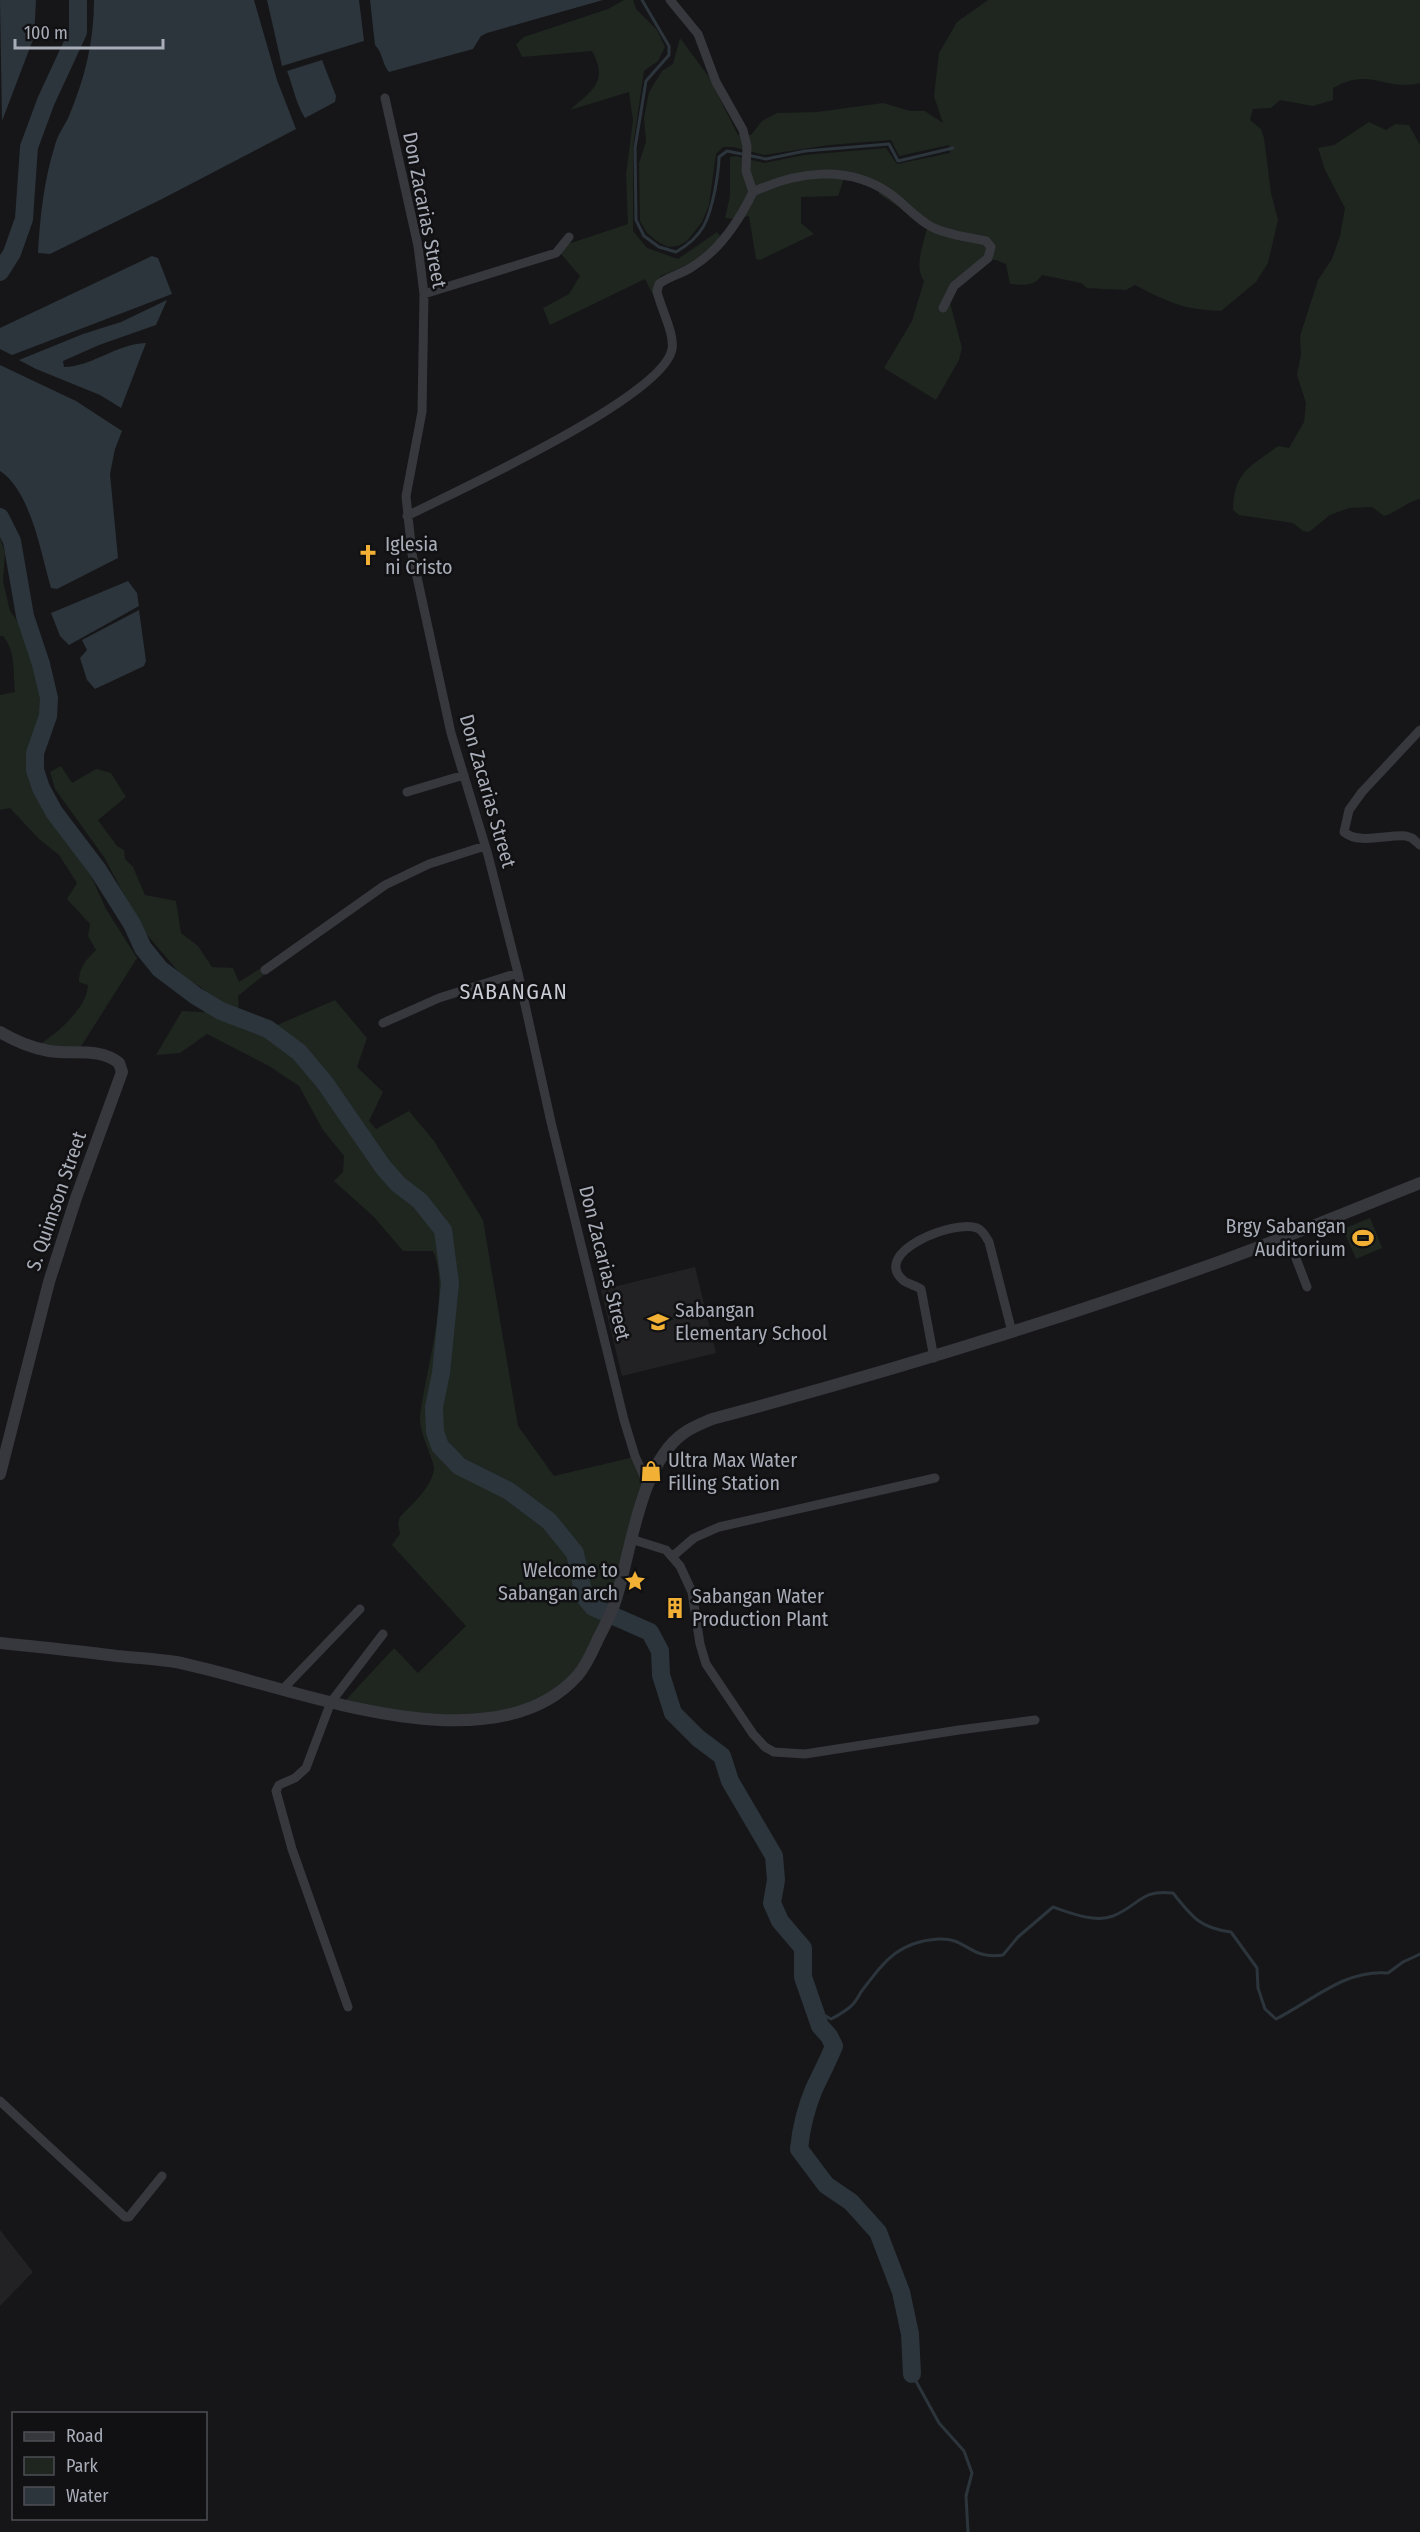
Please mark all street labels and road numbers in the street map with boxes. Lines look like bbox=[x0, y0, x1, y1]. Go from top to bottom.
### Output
street label: Don Zacarias Street bbox=[398, 130, 452, 291]
street label: Don Zacarias Street bbox=[455, 711, 522, 871]
street label: S. Quimson Street bbox=[21, 1128, 91, 1274]
street label: Don Zacarias Street bbox=[574, 1183, 636, 1343]

